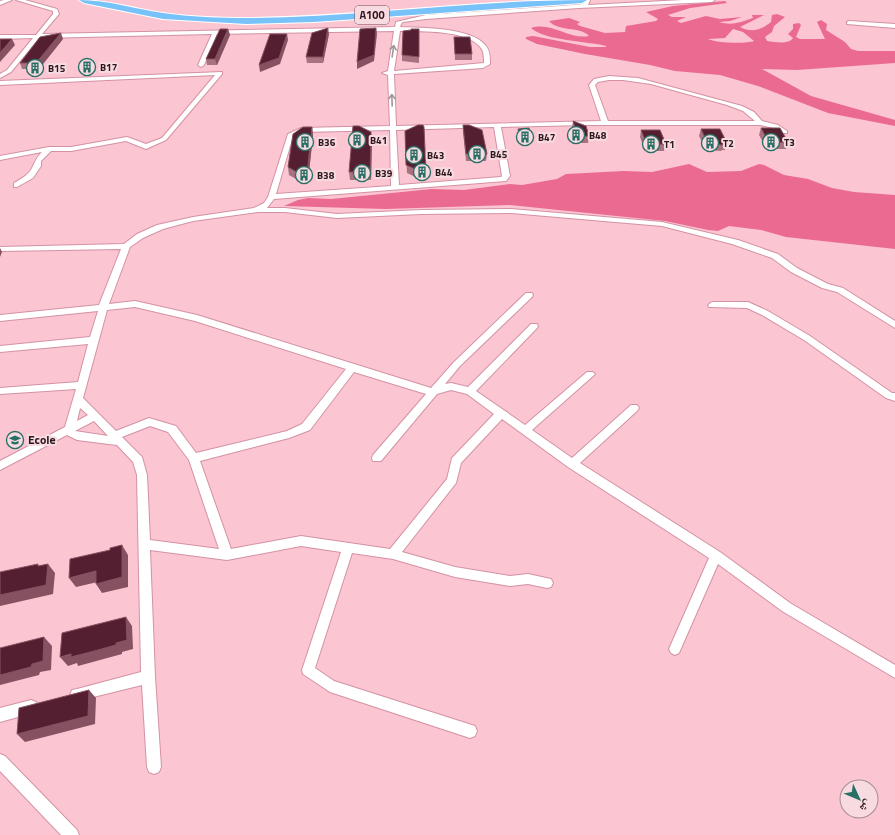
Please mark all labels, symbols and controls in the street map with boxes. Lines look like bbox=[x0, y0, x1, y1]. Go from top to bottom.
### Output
road number: A100 bbox=[355, 6, 389, 24]
one-way arrow bbox=[389, 44, 397, 57]
building icon: B17 bbox=[77, 57, 97, 77]
building icon: B15 bbox=[25, 58, 45, 78]
place label: B17 bbox=[100, 60, 117, 75]
place label: B15 bbox=[48, 61, 66, 76]
one-way arrow bbox=[388, 94, 395, 107]
building icon: B48 bbox=[566, 125, 586, 145]
building icon: B47 bbox=[515, 127, 535, 147]
place label: B48 bbox=[589, 128, 607, 143]
building icon: B41 bbox=[347, 130, 367, 150]
place label: B47 bbox=[538, 130, 555, 145]
building icon: B36 bbox=[295, 132, 315, 152]
building icon: T3 bbox=[761, 132, 781, 152]
place label: B41 bbox=[370, 133, 387, 148]
building icon: T2 bbox=[700, 133, 720, 153]
building icon: T1 bbox=[641, 134, 661, 154]
place label: B36 bbox=[318, 135, 336, 150]
place label: T3 bbox=[784, 135, 795, 150]
place label: T2 bbox=[723, 136, 734, 151]
place label: T1 bbox=[664, 137, 675, 152]
building icon: B45 bbox=[467, 144, 487, 164]
building icon: B43 bbox=[404, 145, 424, 165]
place label: B45 bbox=[490, 147, 508, 162]
place label: B43 bbox=[427, 148, 444, 163]
building icon: B44 bbox=[412, 162, 432, 182]
building icon: B39 bbox=[352, 163, 372, 183]
building icon: B38 bbox=[294, 165, 314, 185]
place label: B44 bbox=[435, 165, 453, 180]
place label: B39 bbox=[375, 166, 393, 181]
place label: B38 bbox=[317, 168, 335, 183]
school or university icon: Ecole bbox=[5, 430, 25, 450]
place label: Ecole bbox=[28, 430, 56, 449]
north arrow bbox=[839, 779, 879, 819]
text: ش bbox=[856, 796, 876, 816]

